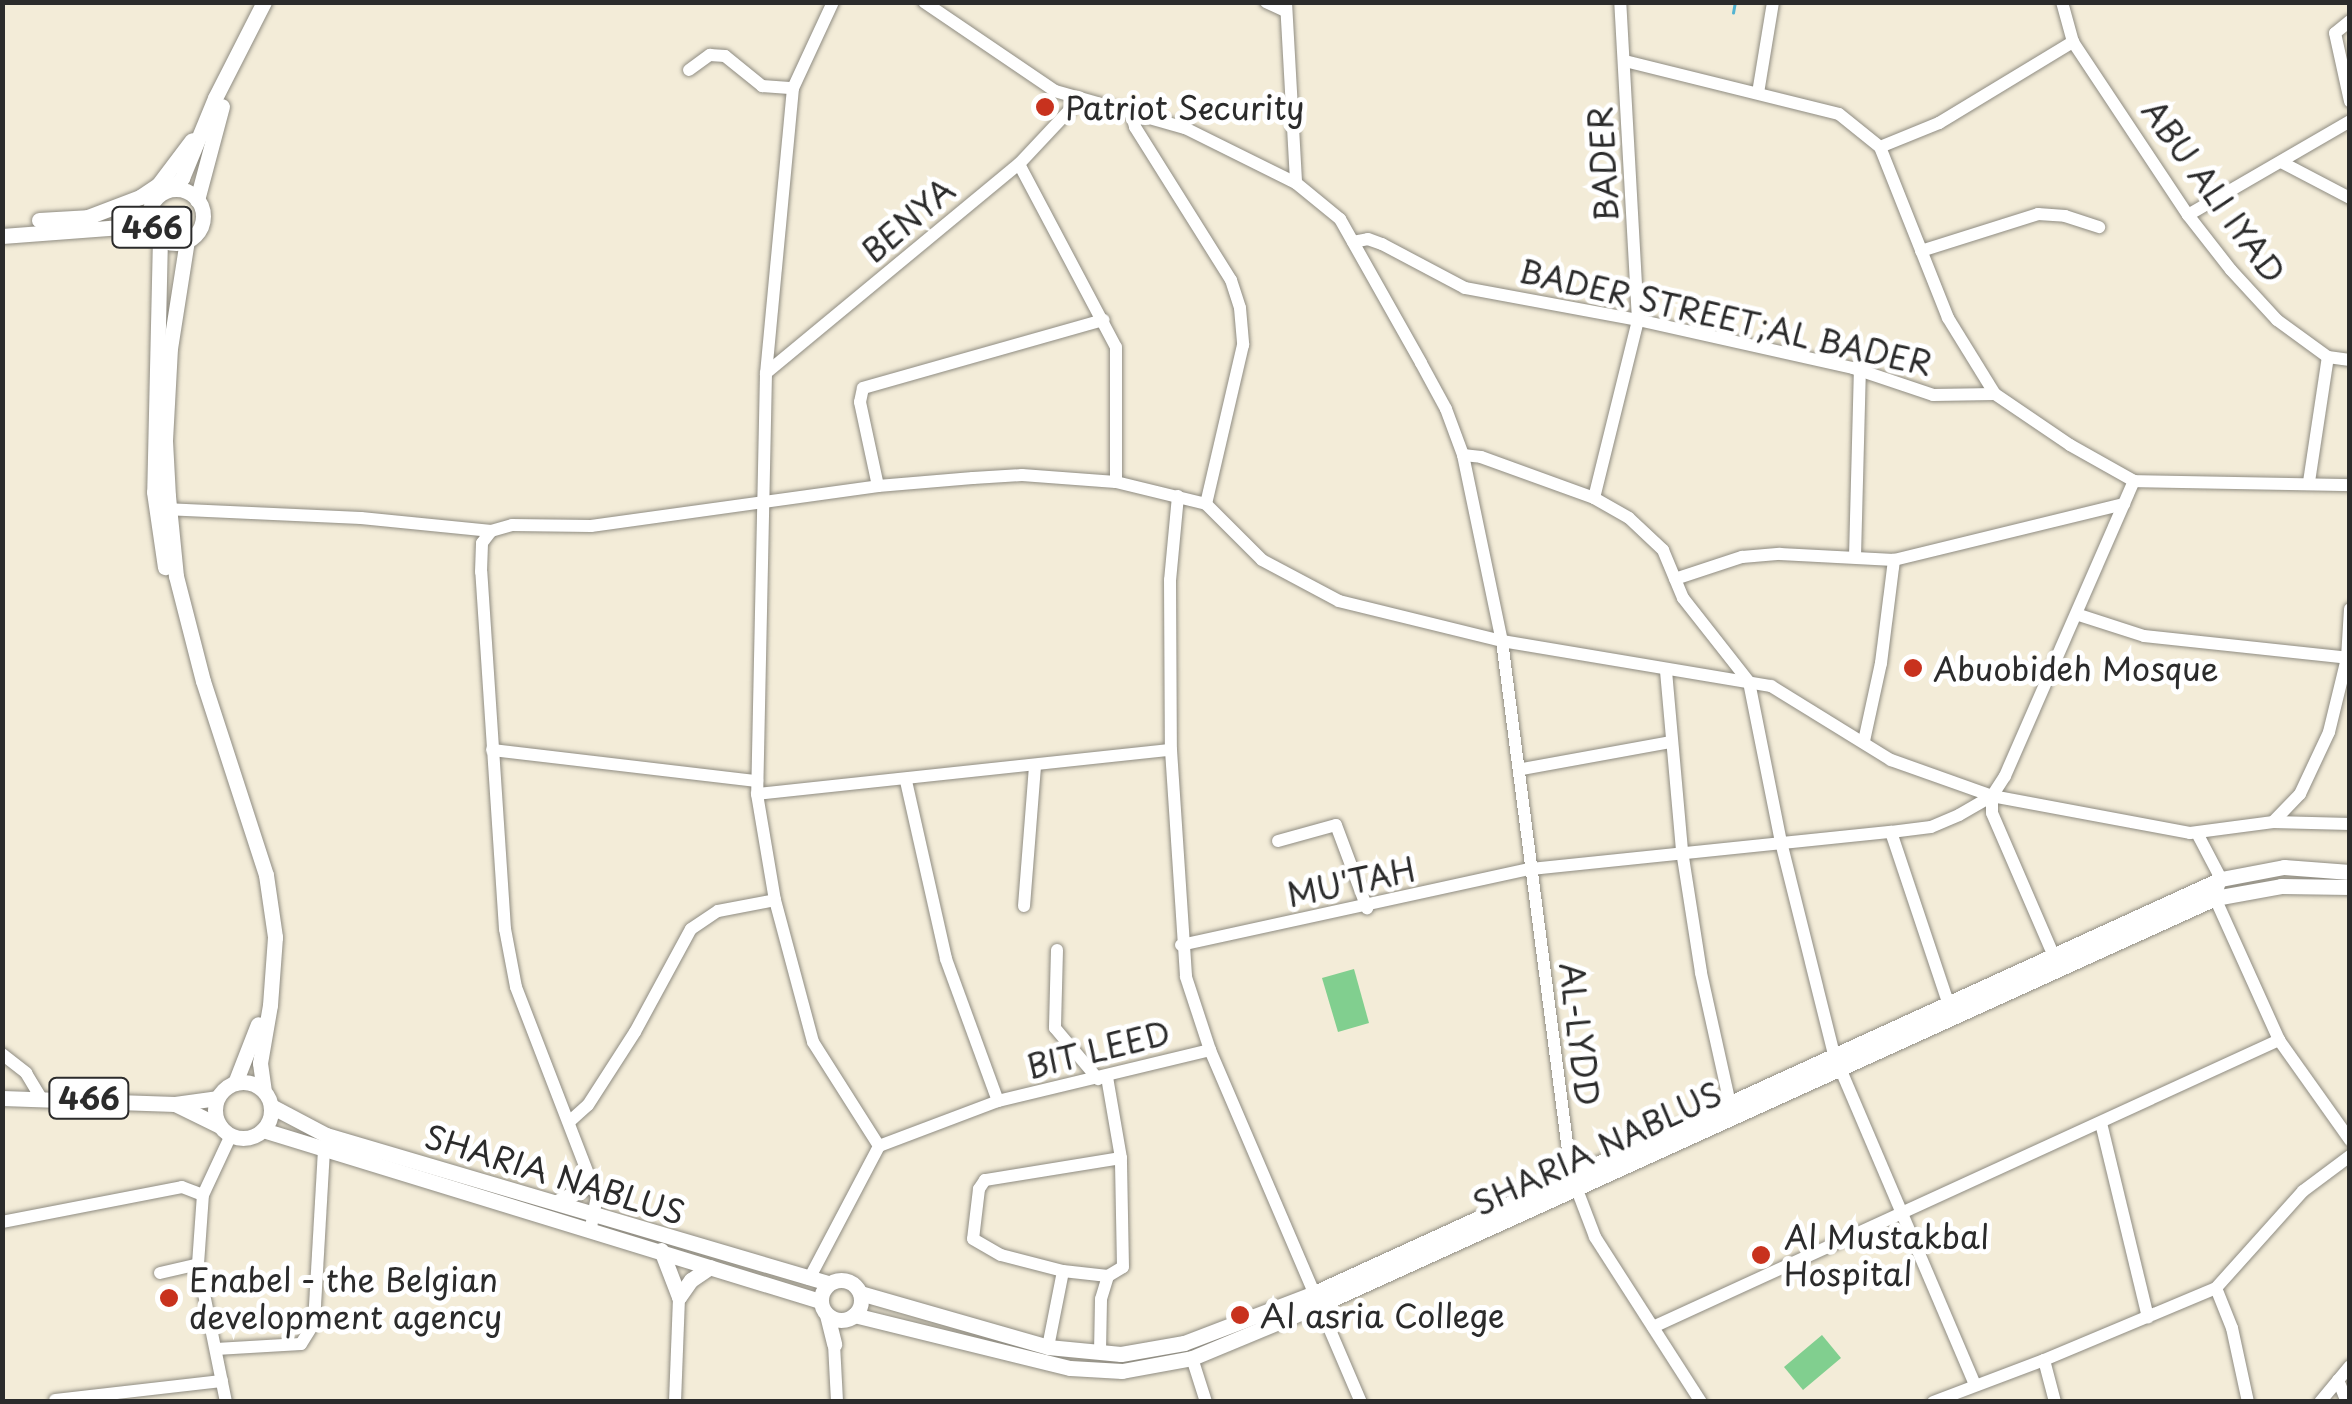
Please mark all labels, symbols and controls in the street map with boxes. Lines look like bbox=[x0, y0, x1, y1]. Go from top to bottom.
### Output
place label: Patriot Security bbox=[1065, 88, 1306, 126]
street label: ABU ALI IYAD bbox=[2133, 90, 2295, 292]
marker: Patriot Security bbox=[1034, 96, 1056, 118]
street label: BADER bbox=[1581, 105, 1625, 223]
street label: BENYA bbox=[854, 170, 962, 270]
road number: 466 bbox=[110, 202, 194, 252]
street label: BADER STREET;AL BADER bbox=[1512, 250, 1940, 384]
place label: Abuobideh Mosque bbox=[1933, 649, 2219, 687]
marker: Abuobideh Mosque bbox=[1902, 657, 1924, 679]
street label: MU'TAH bbox=[1283, 850, 1419, 914]
street label: AL-LYDD bbox=[1552, 960, 1608, 1108]
street label: BIT LEED bbox=[1022, 1013, 1174, 1085]
road number: 466 bbox=[46, 1073, 132, 1123]
street label: SHARIA NABLUS bbox=[1466, 1074, 1728, 1222]
street label: SHARIA NABLUS bbox=[420, 1116, 690, 1232]
place label: Al Mustakbal Hospital bbox=[1784, 1218, 1991, 1293]
marker: Al Mustakbal Hospital bbox=[1748, 1242, 1774, 1268]
place label: Enabel - the Belgian development agency bbox=[189, 1261, 502, 1336]
marker: Enabel - the Belgian development agency bbox=[158, 1287, 180, 1309]
place label: Al asria College bbox=[1260, 1296, 1503, 1334]
marker: Al asria College bbox=[1229, 1304, 1251, 1326]

